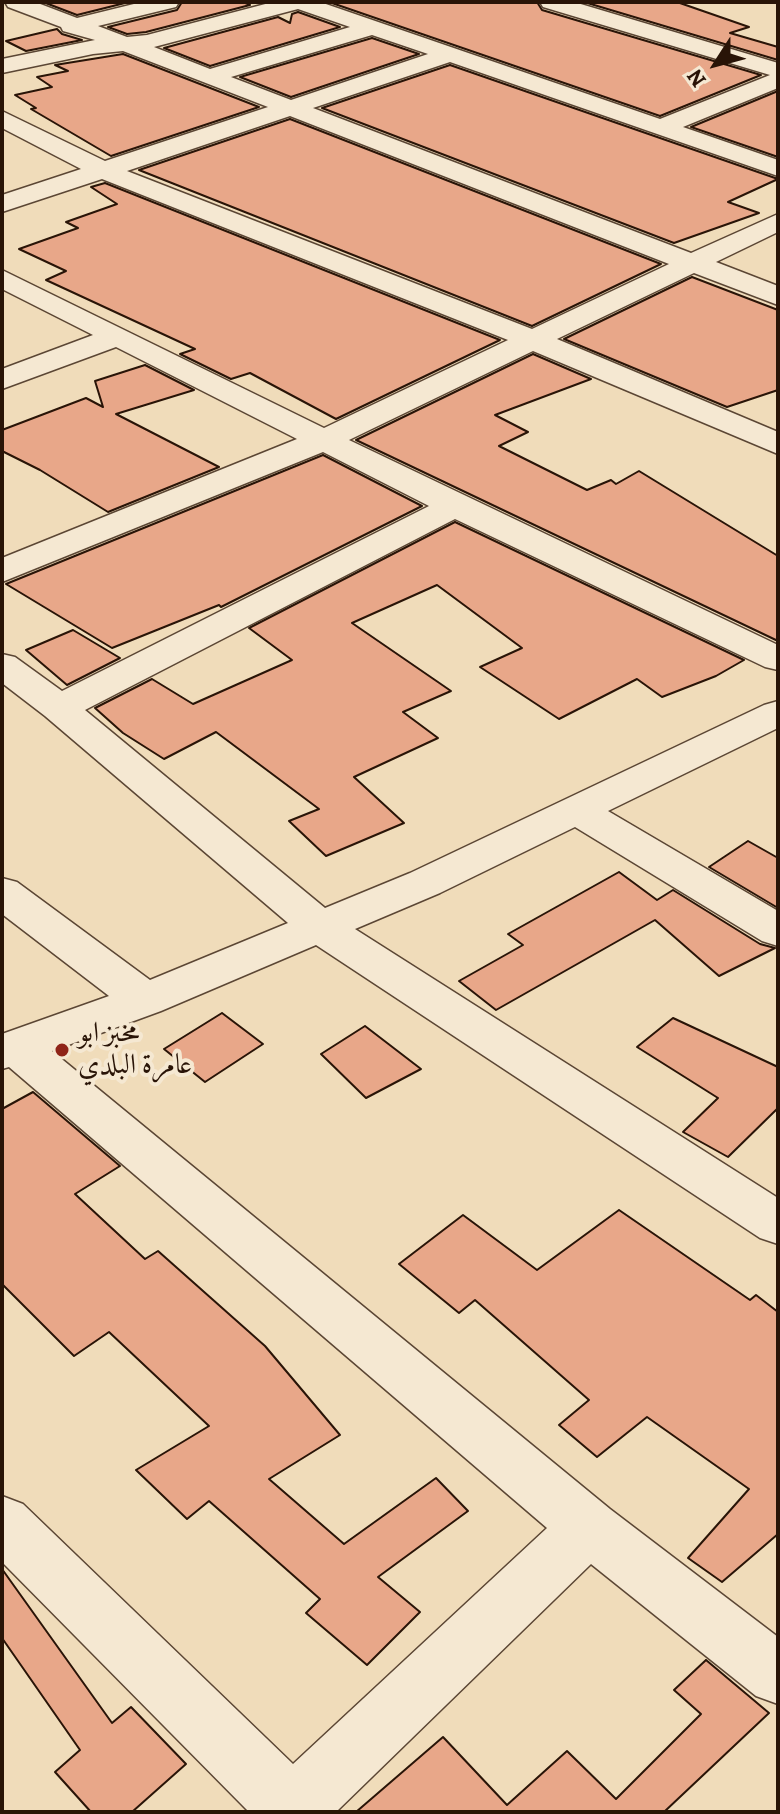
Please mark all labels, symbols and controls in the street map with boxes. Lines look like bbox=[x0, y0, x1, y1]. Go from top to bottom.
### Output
north arrow bbox=[676, 24, 756, 104]
text: N bbox=[680, 63, 713, 93]
place label: مخبز ابو عامرة البلدي bbox=[78, 1017, 192, 1083]
marker: مخبز ابو عامرة البلدي bbox=[53, 1041, 71, 1059]

